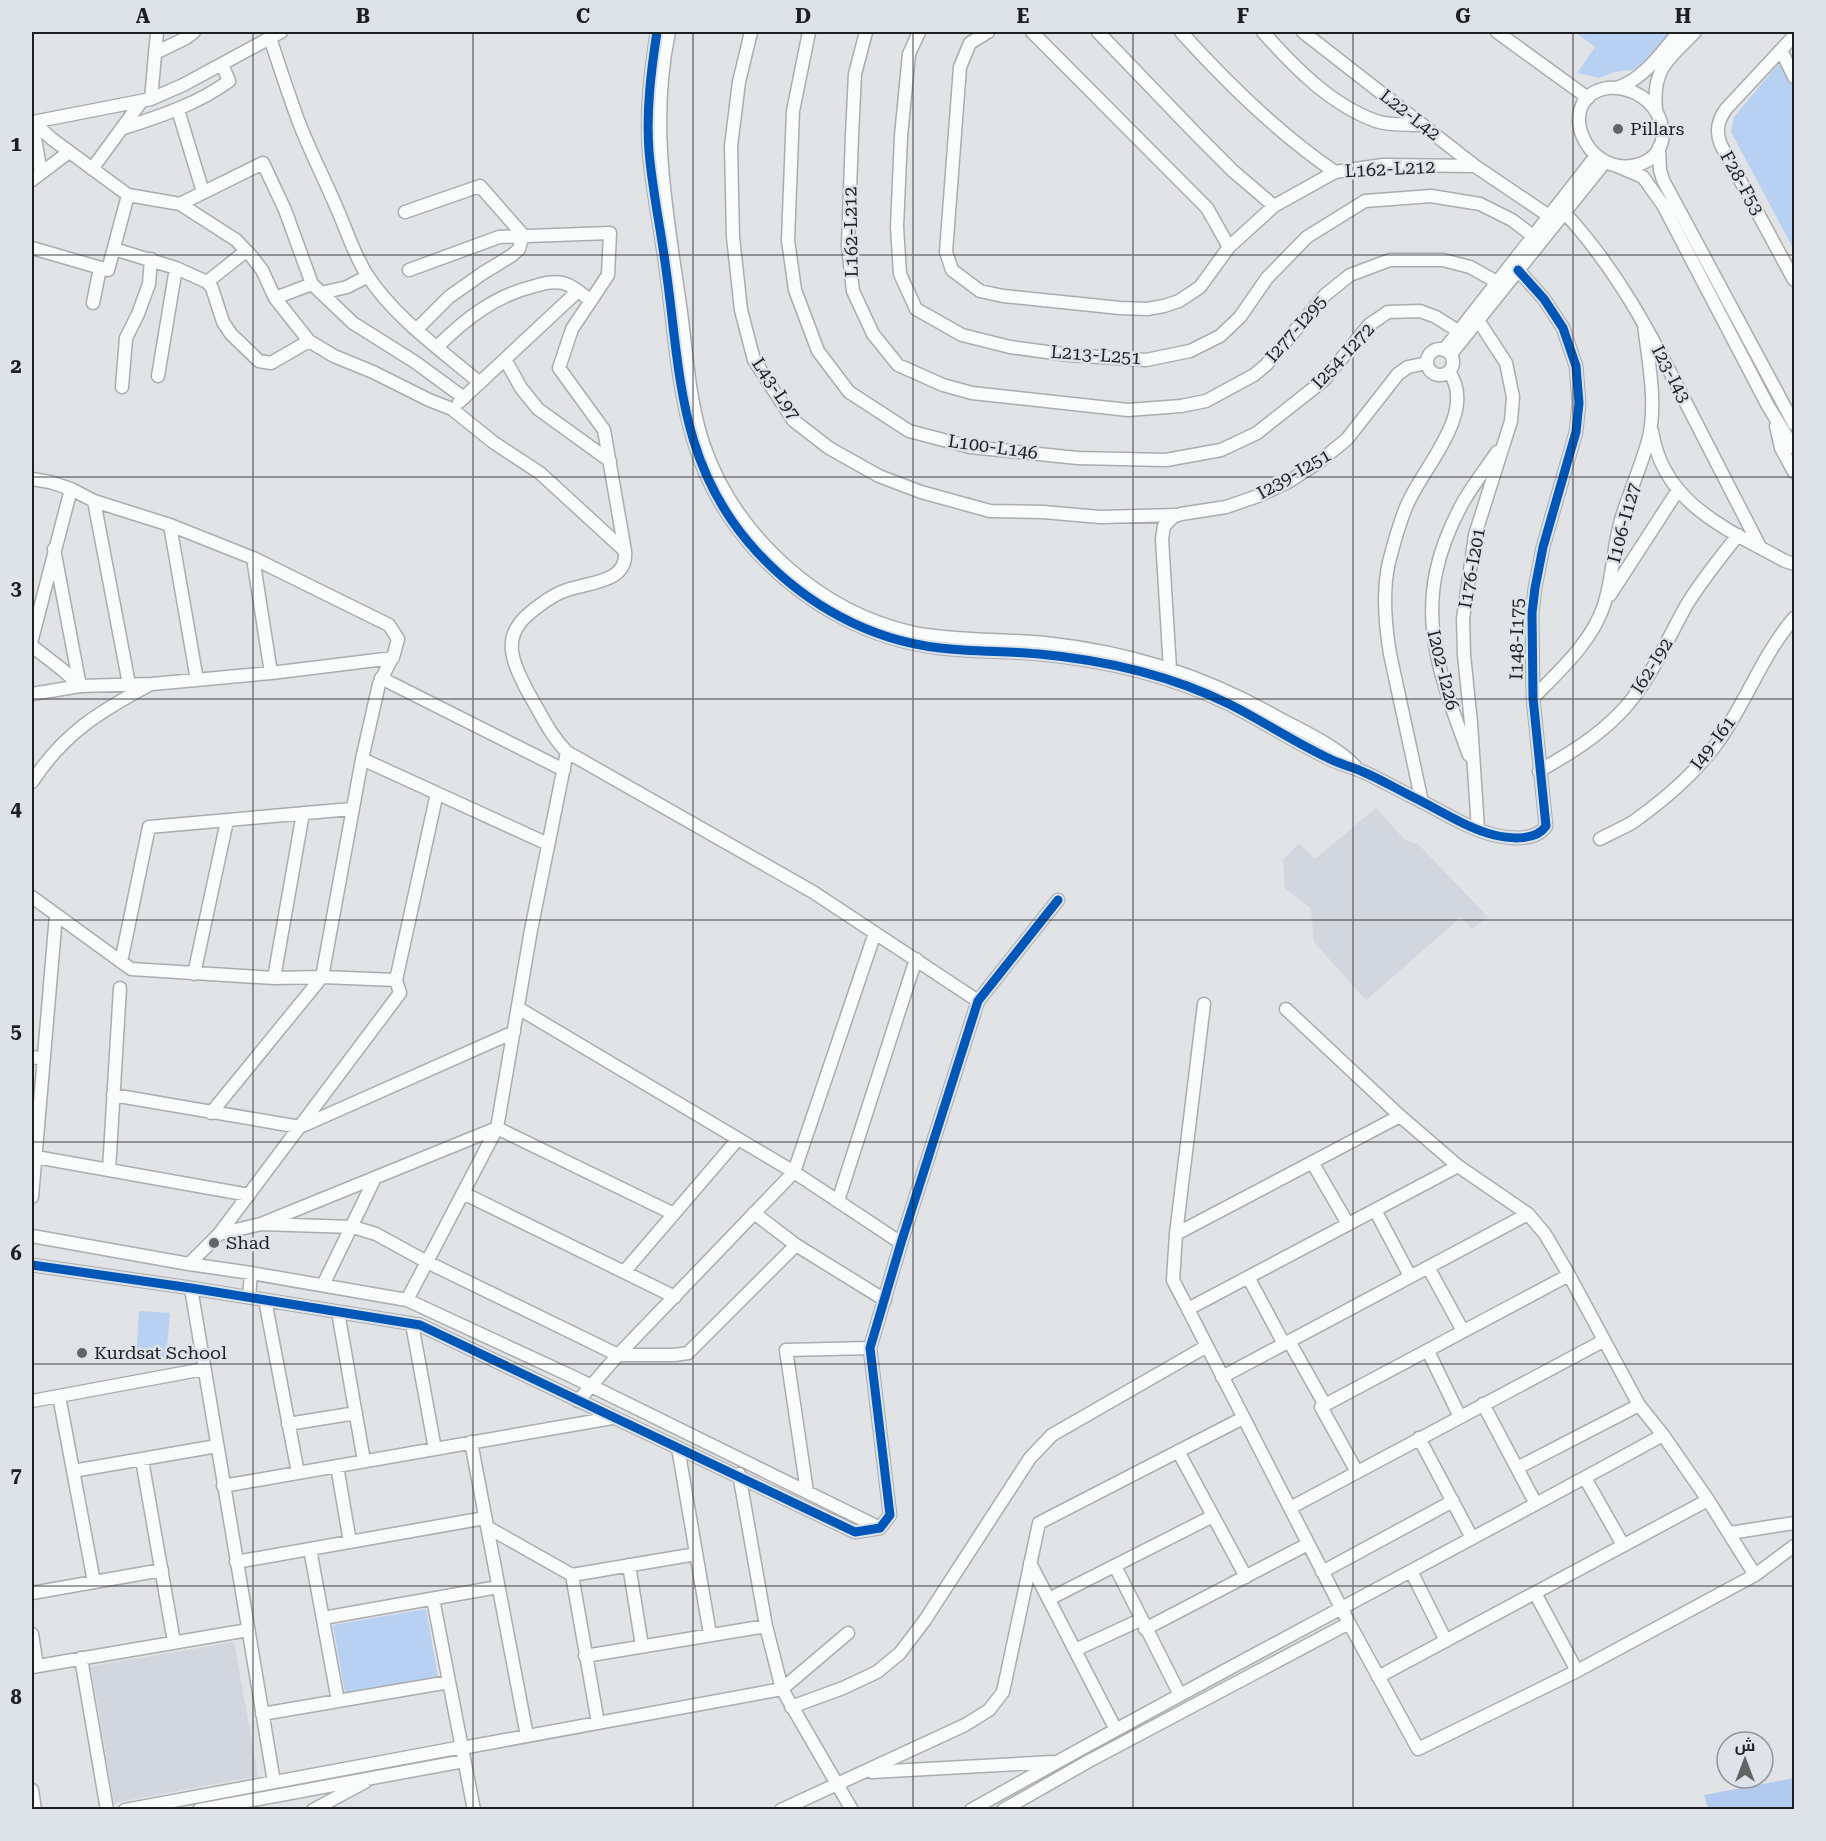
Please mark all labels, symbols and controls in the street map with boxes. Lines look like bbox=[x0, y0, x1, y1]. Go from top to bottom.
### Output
text: A bbox=[136, 4, 151, 28]
text: B bbox=[356, 4, 370, 28]
text: C bbox=[576, 4, 590, 28]
text: D bbox=[795, 4, 811, 28]
text: E bbox=[1017, 4, 1030, 28]
text: F bbox=[1237, 4, 1249, 28]
text: G bbox=[1455, 4, 1471, 28]
text: H bbox=[1675, 4, 1691, 28]
street label: L22-L42 bbox=[1376, 85, 1445, 145]
place label: Pillars bbox=[1630, 118, 1684, 139]
marker: Pillars bbox=[1611, 122, 1625, 136]
text: 1 bbox=[10, 132, 22, 156]
street label: F28-F53 bbox=[1716, 147, 1769, 218]
street label: L162-L212 bbox=[1344, 156, 1436, 181]
street label: L162-L212 bbox=[839, 186, 862, 278]
street label: I277-I295 bbox=[1261, 291, 1330, 366]
street label: I254-I272 bbox=[1307, 319, 1378, 393]
street label: L213-L251 bbox=[1050, 341, 1142, 368]
street label: I23-I43 bbox=[1648, 342, 1695, 406]
text: 2 bbox=[10, 354, 22, 378]
street label: L43-L97 bbox=[748, 354, 805, 424]
street label: L100-L146 bbox=[947, 430, 1039, 463]
street label: I239-I251 bbox=[1253, 444, 1334, 503]
street label: I106-I127 bbox=[1603, 481, 1644, 565]
street label: I176-I201 bbox=[1454, 526, 1489, 610]
text: 3 bbox=[10, 576, 22, 600]
street label: I148-I175 bbox=[1505, 598, 1528, 680]
street label: I202-I226 bbox=[1423, 628, 1464, 712]
street label: I62-I92 bbox=[1626, 634, 1677, 697]
street label: I49-I61 bbox=[1686, 712, 1740, 774]
text: 4 bbox=[10, 797, 22, 821]
text: 5 bbox=[10, 1019, 22, 1043]
place label: Shad bbox=[226, 1232, 270, 1253]
marker: Shad bbox=[207, 1236, 221, 1250]
text: 6 bbox=[10, 1241, 22, 1265]
place label: Kurdsat School bbox=[94, 1342, 227, 1363]
marker: Kurdsat School bbox=[75, 1346, 89, 1360]
text: 7 bbox=[10, 1463, 22, 1487]
text: 8 bbox=[10, 1685, 22, 1709]
north arrow bbox=[1715, 1730, 1775, 1790]
text: ش bbox=[1735, 1736, 1755, 1755]

